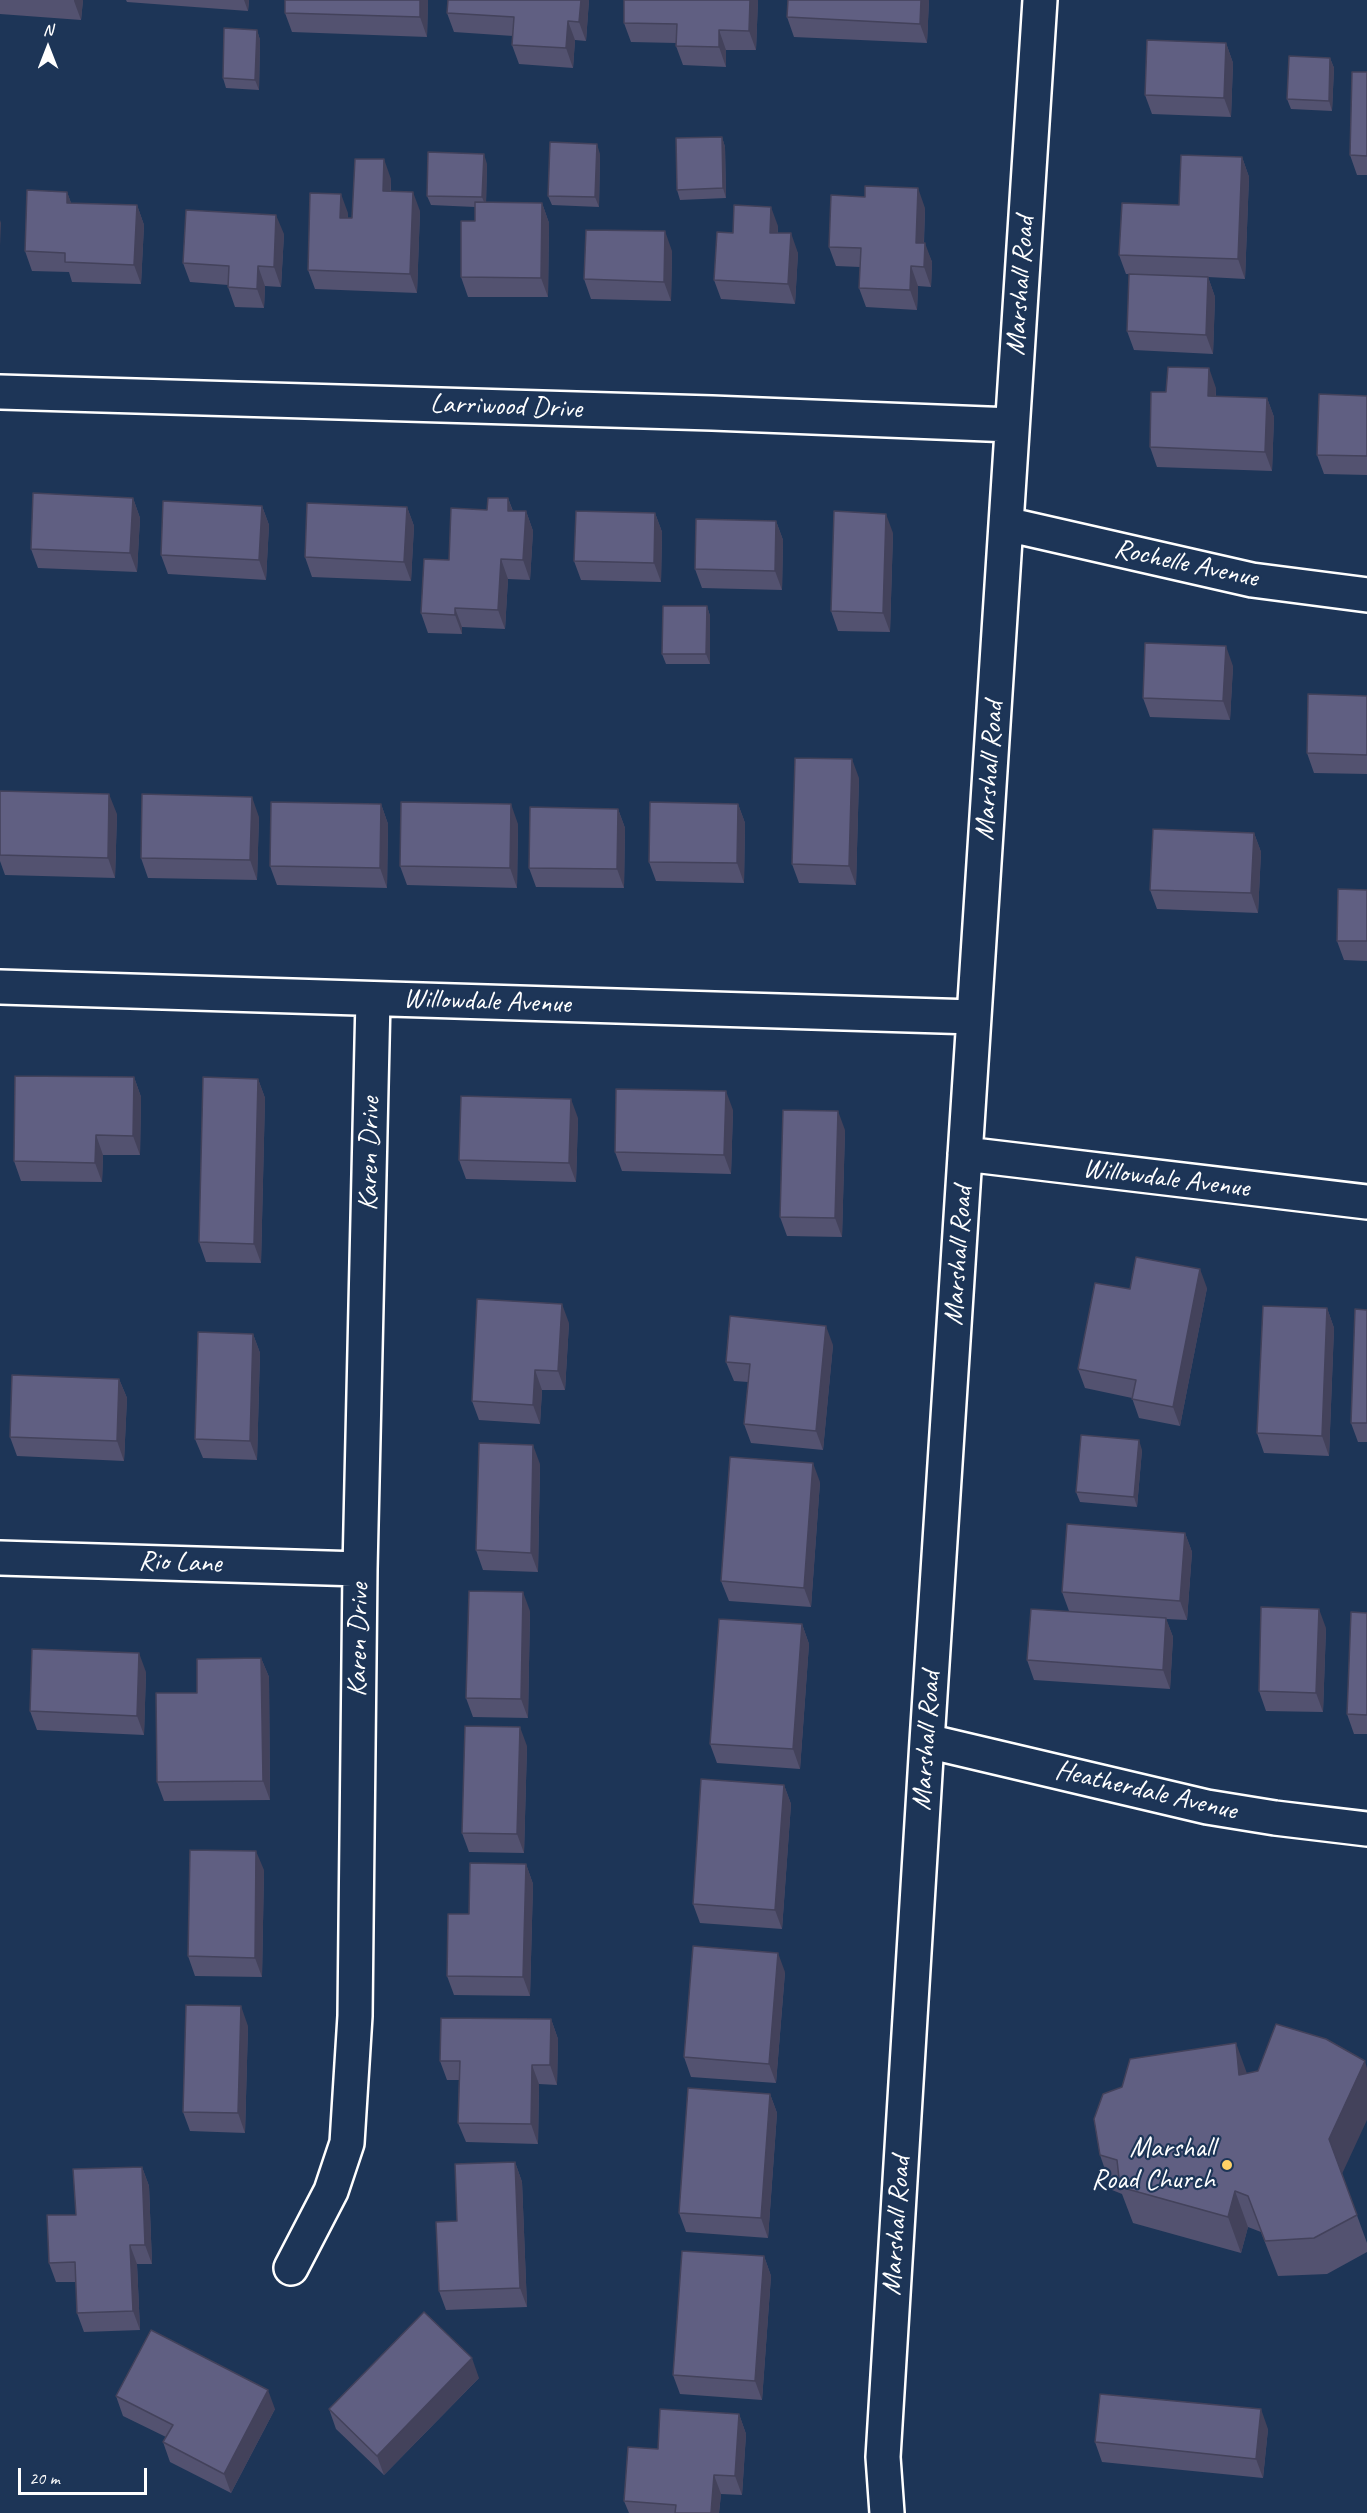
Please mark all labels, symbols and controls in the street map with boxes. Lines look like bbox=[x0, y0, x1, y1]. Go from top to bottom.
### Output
north arrow bbox=[18, 18, 78, 78]
text: N bbox=[43, 20, 53, 40]
street label: Marshall Road bbox=[999, 215, 1043, 357]
street label: Larriwood Drive bbox=[430, 388, 582, 426]
street label: Rochelle Avenue bbox=[1111, 532, 1261, 596]
street label: Marshall Road bbox=[968, 700, 1012, 842]
street label: Willowdale Avenue bbox=[403, 982, 571, 1022]
street label: Karen Drive bbox=[352, 1097, 388, 1211]
street label: Willowdale Avenue bbox=[1081, 1152, 1251, 1206]
street label: Marshall Road bbox=[937, 1185, 981, 1327]
street label: Rio Lane bbox=[138, 1545, 222, 1581]
street label: Karen Drive bbox=[341, 1583, 377, 1697]
street label: Marshall Road bbox=[905, 1670, 949, 1812]
street label: Heatherdale Avenue bbox=[1052, 1754, 1240, 1828]
place label: Marshall Road Church bbox=[1091, 2132, 1215, 2198]
street label: Marshall Road bbox=[875, 2155, 919, 2297]
marker: Marshall Road Church bbox=[1220, 2158, 1234, 2172]
scale bar bbox=[21, 2456, 150, 2494]
text: 20 m bbox=[29, 2467, 60, 2489]

